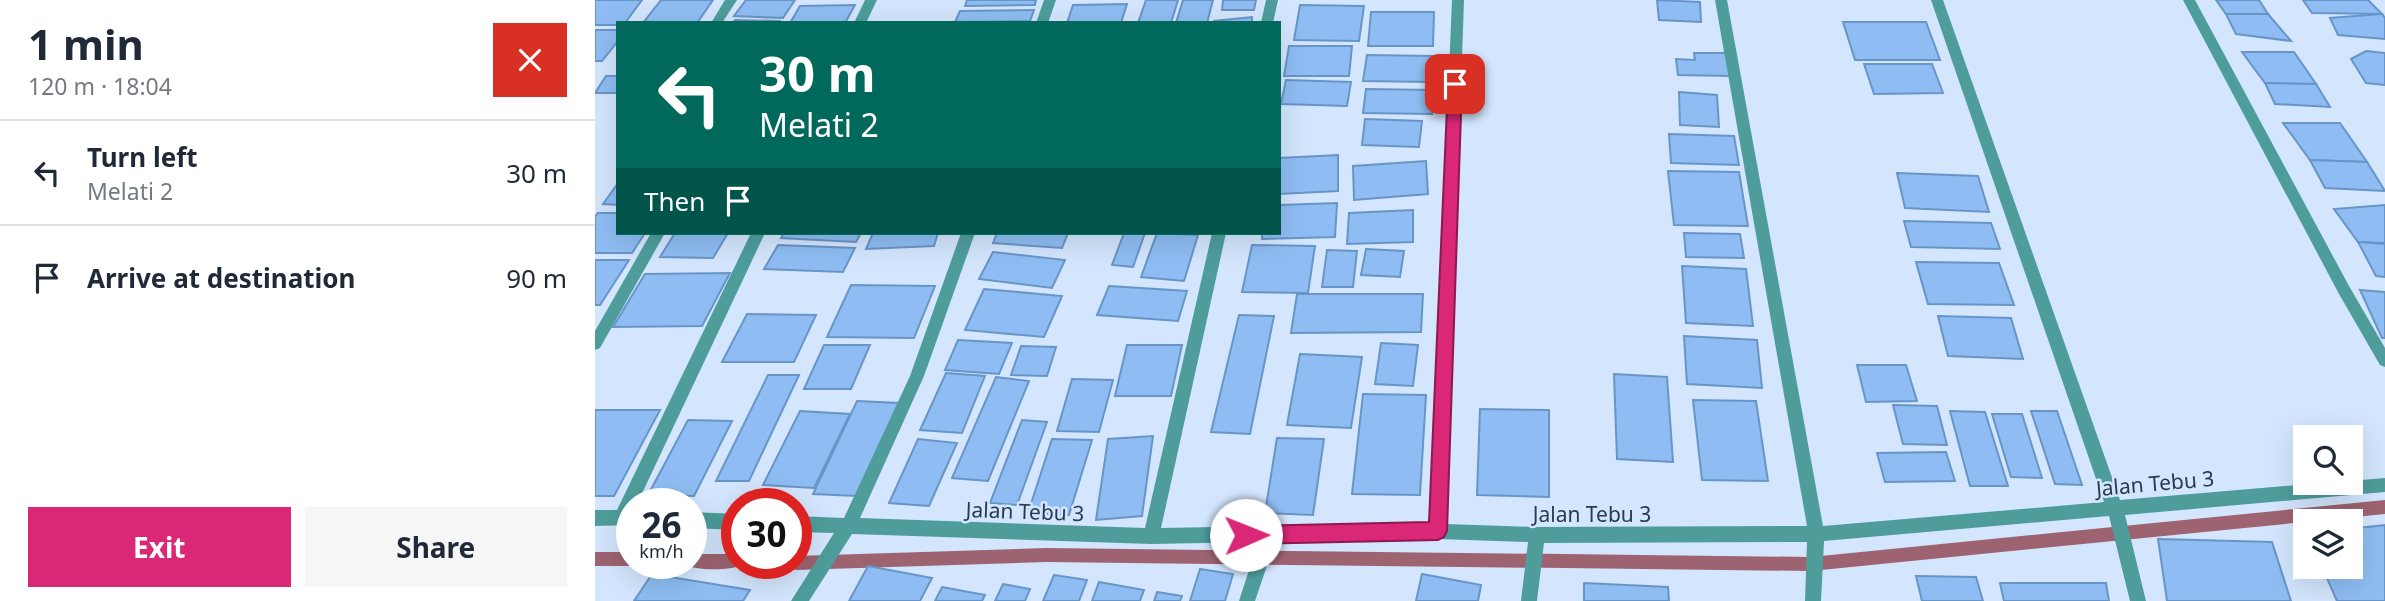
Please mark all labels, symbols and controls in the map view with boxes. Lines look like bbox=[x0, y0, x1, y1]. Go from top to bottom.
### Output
text: 1 min bbox=[28, 15, 144, 72]
button: close bbox=[493, 23, 567, 97]
text: 30 m bbox=[759, 40, 876, 106]
icon: left bbox=[644, 49, 735, 140]
pin bbox=[1425, 54, 1485, 114]
icon: arrive bbox=[1436, 65, 1474, 103]
text: 120 m · 18:04 bbox=[28, 70, 172, 102]
text: Melati 2 bbox=[759, 103, 879, 146]
text: Turn left bbox=[87, 139, 198, 175]
icon: left bbox=[28, 154, 66, 192]
text: 30 m bbox=[506, 155, 567, 191]
text: Melati 2 bbox=[87, 175, 173, 207]
icon: arrive bbox=[719, 182, 757, 220]
text: Then bbox=[644, 183, 705, 219]
icon: arrive bbox=[28, 259, 66, 297]
text: Arrive at destination bbox=[87, 260, 356, 296]
text: 90 m bbox=[506, 260, 567, 296]
map controls bbox=[2293, 425, 2363, 579]
button: search bbox=[2293, 425, 2363, 495]
street label: Jalan Tebu 3 bbox=[2093, 464, 2215, 502]
speed limit sign: 30 bbox=[721, 488, 812, 579]
street label: Jalan Tebu 3 bbox=[963, 495, 1085, 527]
position arrow bbox=[1209, 498, 1283, 572]
street label: Jalan Tebu 3 bbox=[1531, 500, 1651, 528]
text: 26 bbox=[641, 501, 682, 548]
button: Exit bbox=[28, 507, 291, 587]
button: Share bbox=[305, 507, 567, 587]
button: layers bbox=[2293, 509, 2363, 579]
text: km/h bbox=[639, 539, 684, 563]

